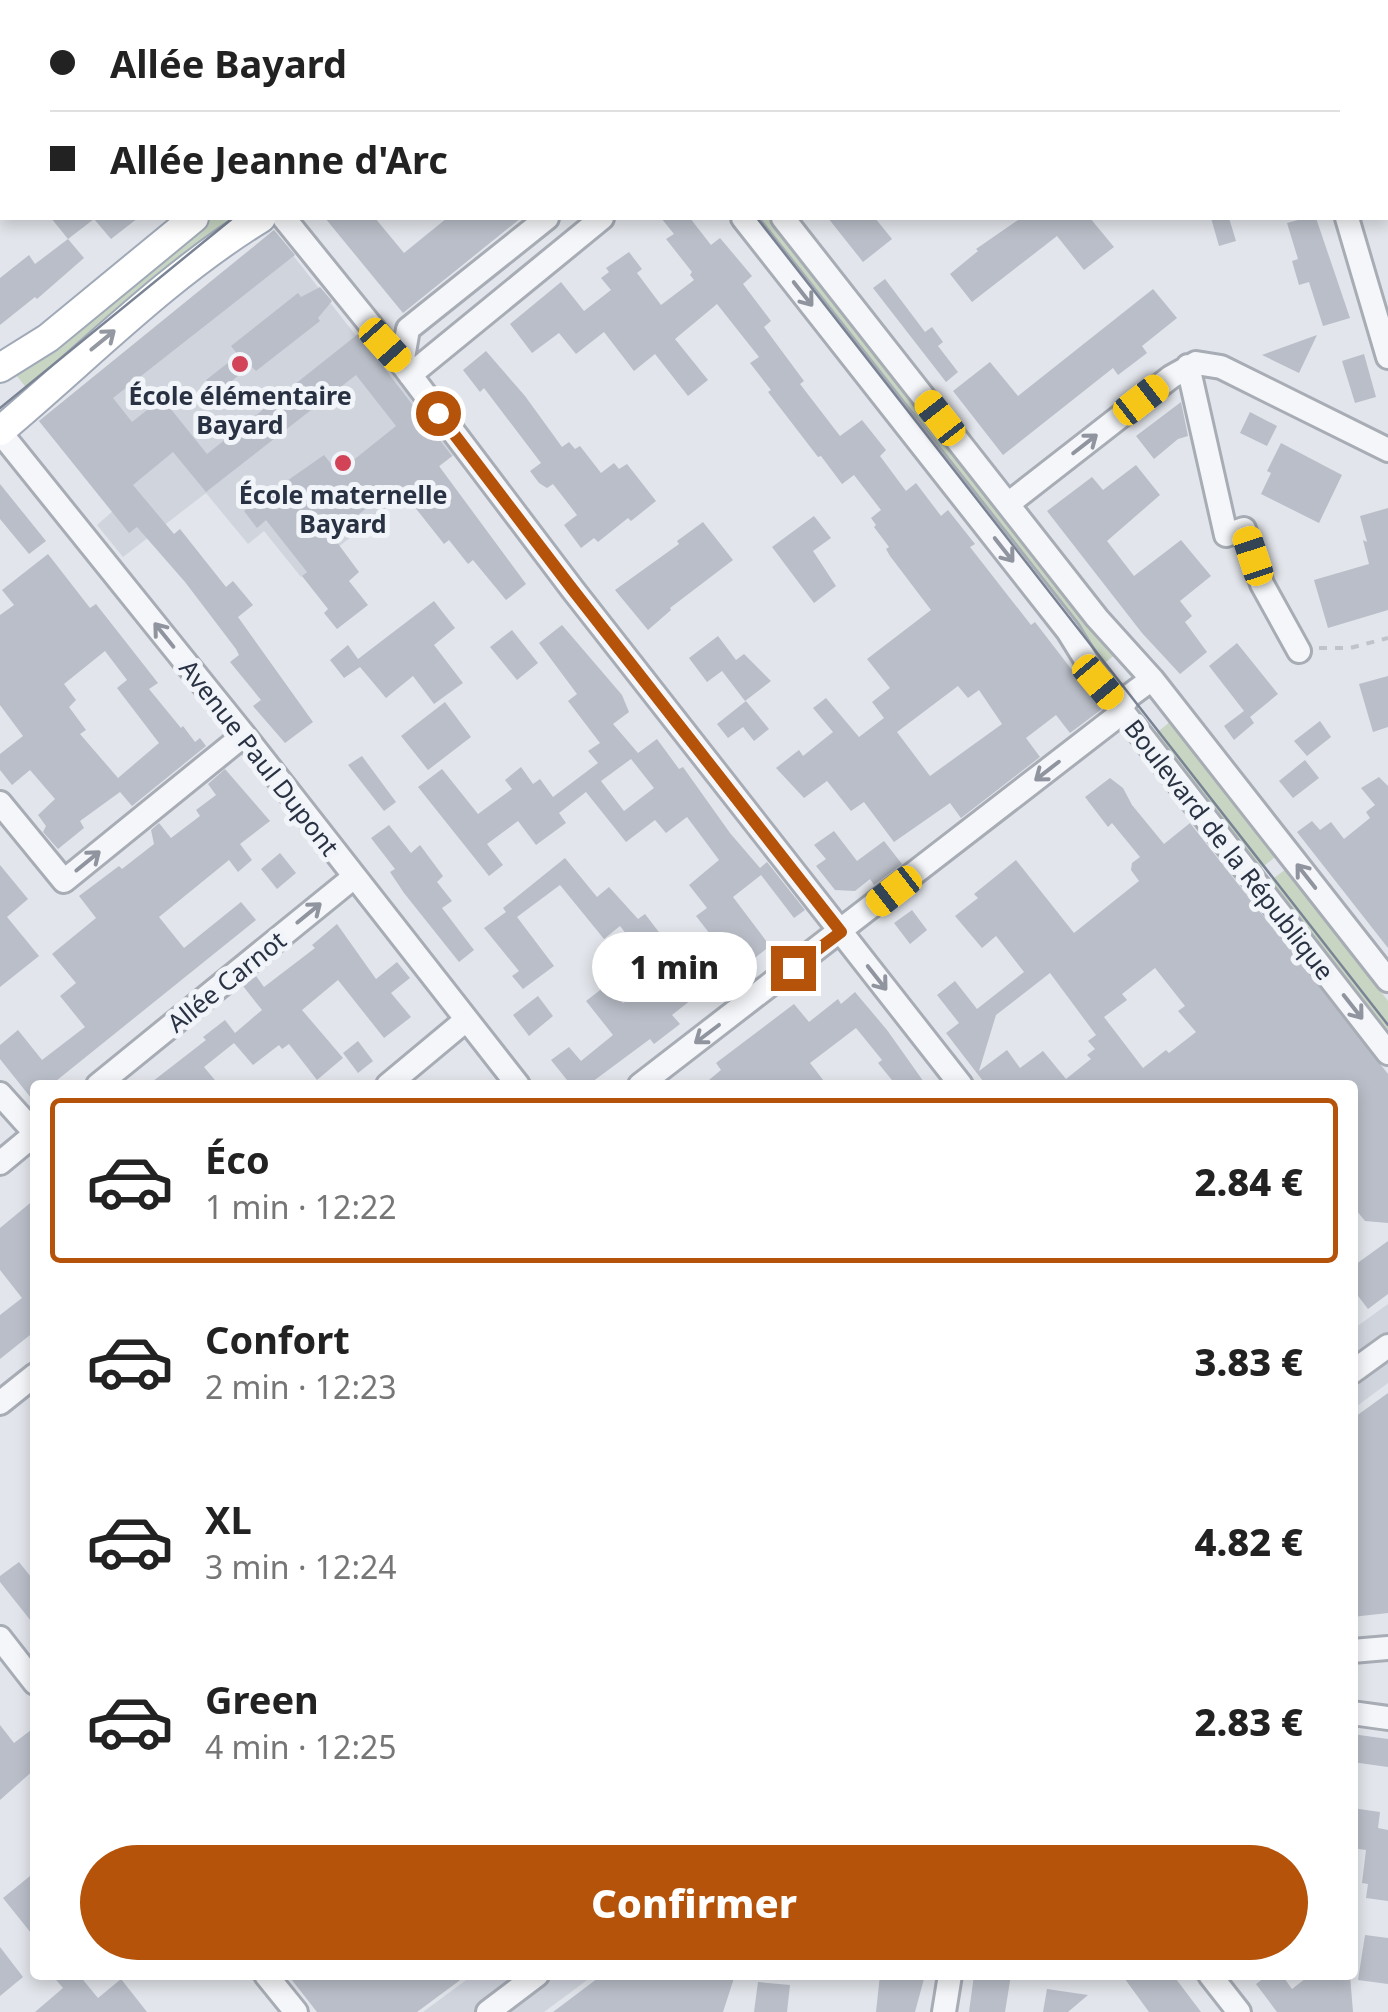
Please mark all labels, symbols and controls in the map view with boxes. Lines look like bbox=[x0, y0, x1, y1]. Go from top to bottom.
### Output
text: Allée Bayard bbox=[110, 37, 347, 89]
text: Allée Jeanne d'Arc bbox=[110, 133, 448, 185]
one-way arrow bbox=[792, 280, 813, 307]
car bbox=[354, 313, 416, 377]
one-way arrow bbox=[89, 329, 115, 351]
marker: École élémentaire Bayard bbox=[229, 353, 251, 375]
car bbox=[1108, 370, 1174, 430]
place label: École élémentaire Bayard bbox=[128, 378, 352, 441]
car bbox=[910, 385, 970, 451]
route start bbox=[416, 391, 461, 436]
one-way arrow bbox=[1071, 434, 1098, 455]
marker: École maternelle Bayard bbox=[332, 452, 354, 474]
place label: École maternelle Bayard bbox=[239, 477, 447, 540]
car bbox=[1229, 523, 1277, 589]
one-way arrow bbox=[993, 536, 1015, 562]
one-way arrow bbox=[153, 623, 175, 649]
car bbox=[1067, 649, 1129, 715]
street label: Avenue Paul Dupont bbox=[173, 652, 347, 862]
street label: Boulevard de la République bbox=[1118, 712, 1342, 986]
one-way arrow bbox=[1034, 760, 1061, 781]
one-way arrow bbox=[75, 851, 101, 873]
car bbox=[861, 861, 927, 921]
one-way arrow bbox=[1296, 863, 1317, 890]
one-way arrow bbox=[296, 902, 322, 924]
street label: Allée Carnot bbox=[160, 923, 292, 1039]
callout: 1 min bbox=[593, 933, 758, 1003]
text: 1 min bbox=[630, 945, 719, 988]
route end bbox=[771, 946, 816, 991]
one-way arrow bbox=[865, 964, 887, 990]
one-way arrow bbox=[1342, 993, 1363, 1020]
one-way arrow bbox=[694, 1023, 721, 1044]
text: Éco bbox=[205, 1133, 270, 1185]
icon: car bbox=[85, 1136, 175, 1226]
text: 2.84 € bbox=[1194, 1155, 1303, 1207]
text: 1 min · 12:22 bbox=[205, 1185, 397, 1228]
text: Confort bbox=[205, 1313, 350, 1365]
icon: car bbox=[85, 1316, 175, 1406]
text: 3.83 € bbox=[1194, 1335, 1303, 1387]
text: 2 min · 12:23 bbox=[205, 1365, 397, 1408]
text: XL bbox=[205, 1493, 252, 1545]
icon: car bbox=[85, 1496, 175, 1586]
text: 4.82 € bbox=[1194, 1515, 1303, 1567]
text: 3 min · 12:24 bbox=[205, 1545, 397, 1588]
text: Green bbox=[205, 1673, 319, 1725]
icon: car bbox=[85, 1676, 175, 1766]
text: 2.83 € bbox=[1194, 1695, 1303, 1747]
text: 4 min · 12:25 bbox=[205, 1725, 397, 1768]
button: Confirmer bbox=[80, 1845, 1308, 1960]

